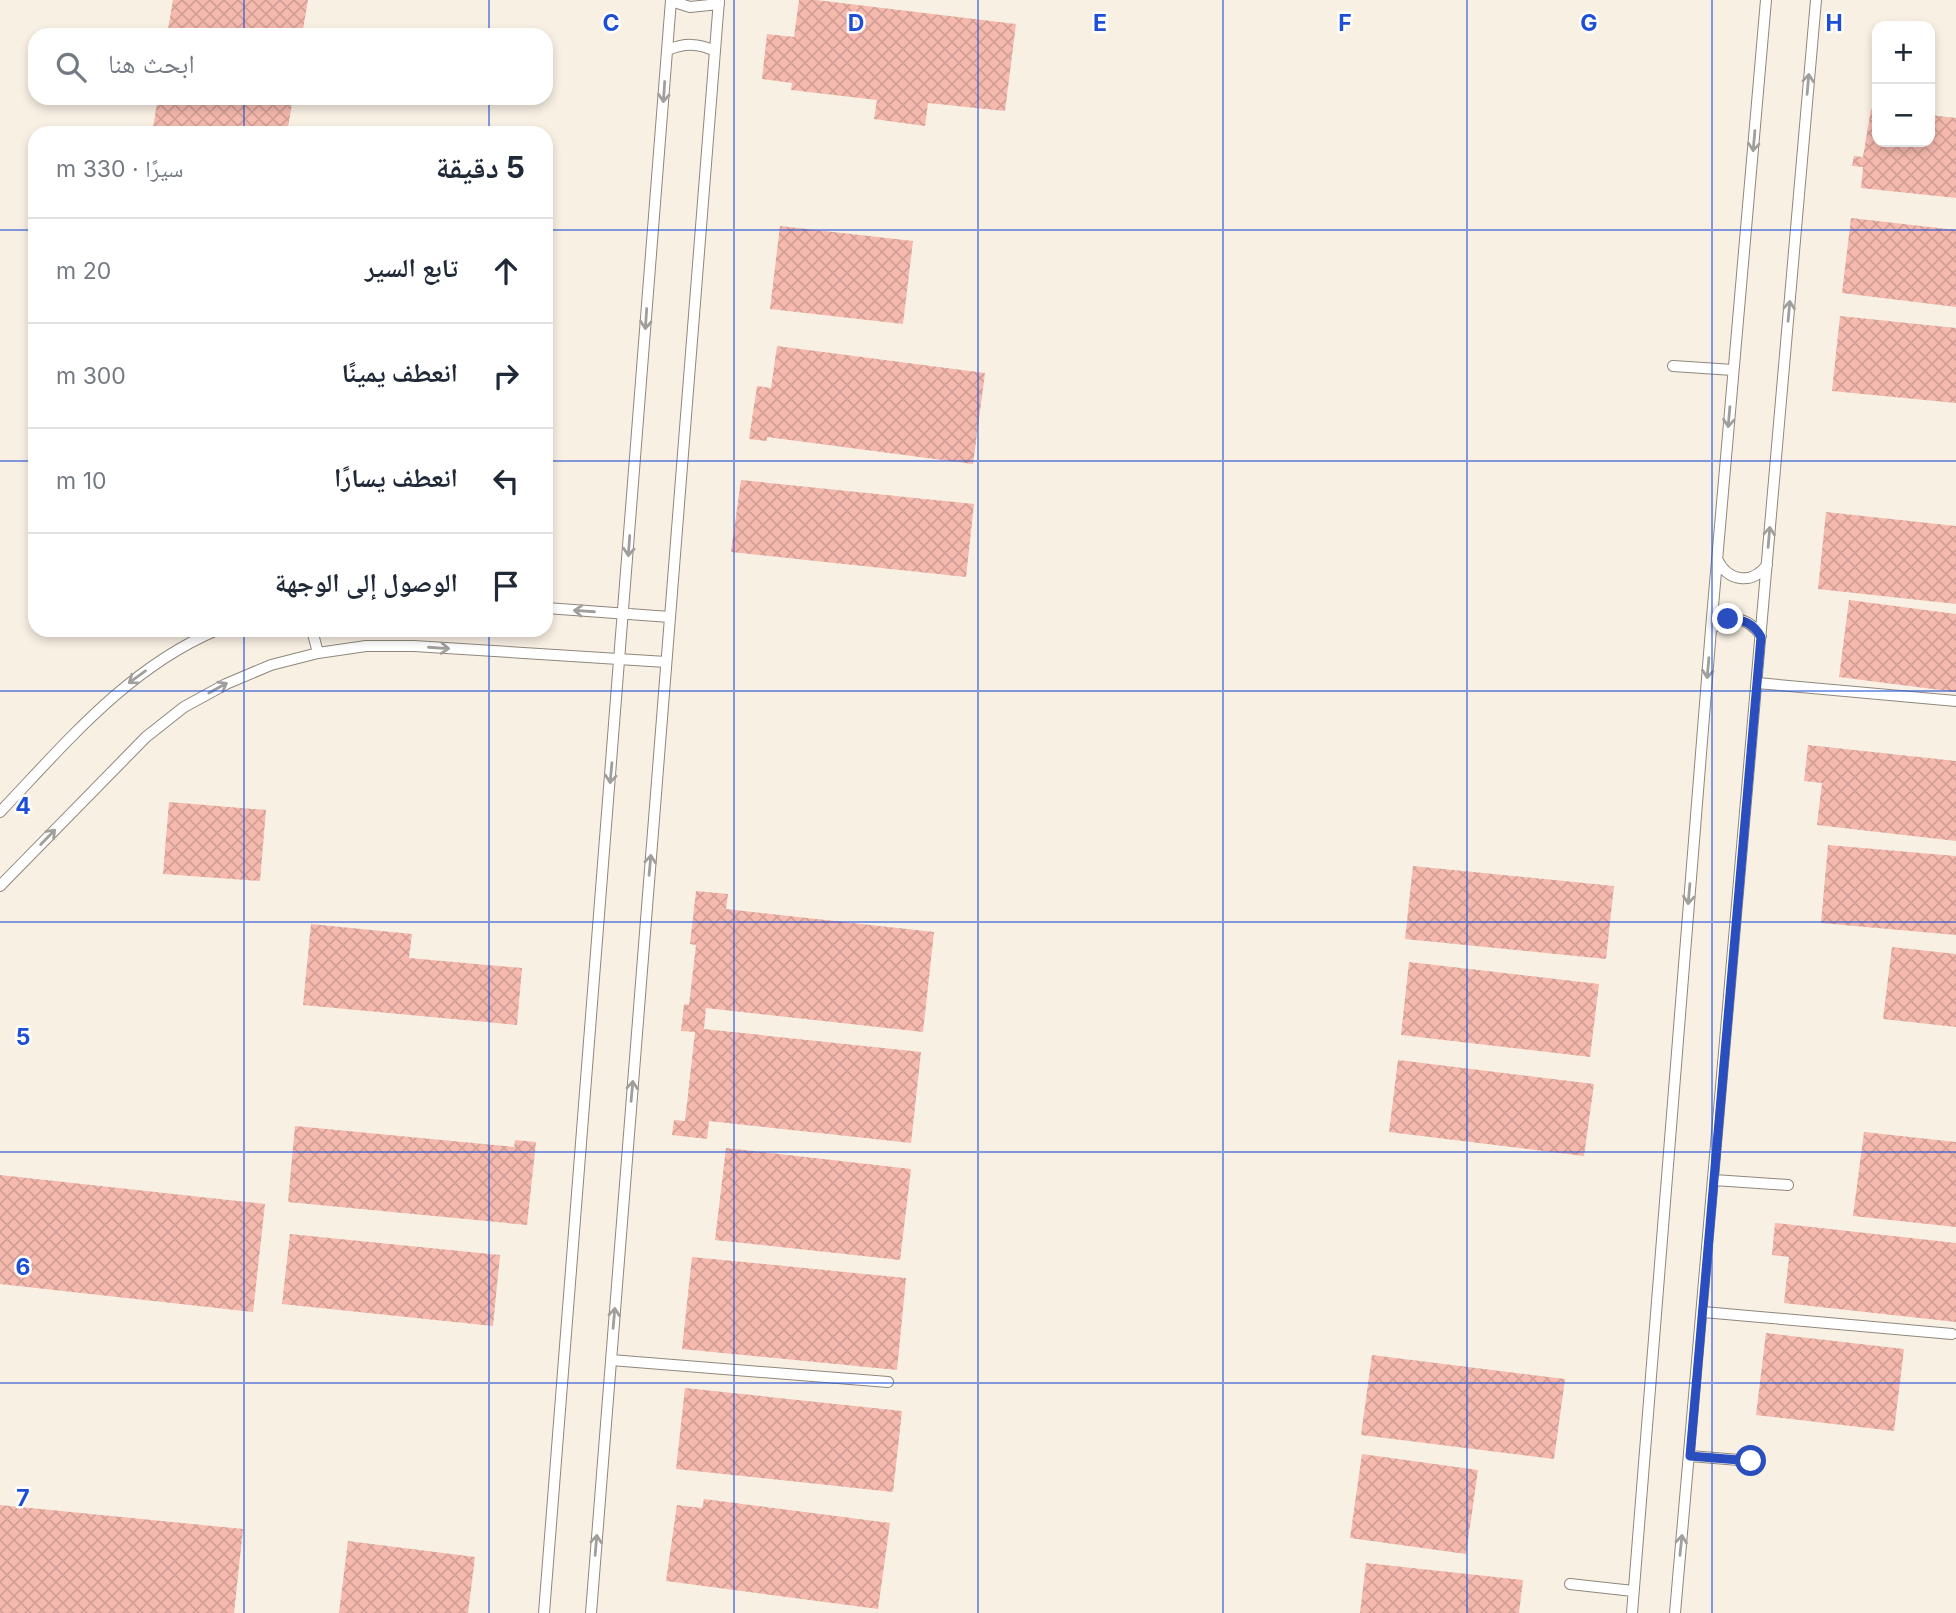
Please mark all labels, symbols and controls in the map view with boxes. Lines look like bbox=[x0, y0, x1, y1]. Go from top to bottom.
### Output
text: C bbox=[602, 9, 620, 37]
text: D bbox=[848, 9, 864, 37]
text: E bbox=[1093, 9, 1107, 37]
text: F bbox=[1338, 9, 1352, 37]
text: G bbox=[1580, 9, 1598, 37]
text: H bbox=[1825, 9, 1843, 37]
map controls bbox=[1872, 21, 1935, 147]
button: + bbox=[1872, 21, 1935, 84]
search box bbox=[28, 28, 553, 105]
icon: search bbox=[52, 48, 90, 86]
text: ابحث هنا bbox=[108, 48, 195, 79]
one-way arrow bbox=[1802, 73, 1815, 96]
one-way arrow bbox=[657, 81, 670, 103]
button: − bbox=[1872, 84, 1935, 147]
one-way arrow bbox=[1747, 129, 1760, 152]
text: 5 دقيقة bbox=[436, 149, 525, 185]
text: سيرًا · 330 m bbox=[56, 155, 183, 183]
text: تابع السير bbox=[365, 252, 458, 283]
icon: ahead bbox=[487, 252, 525, 290]
text: 20 m bbox=[56, 257, 111, 285]
one-way arrow bbox=[1783, 300, 1796, 323]
one-way arrow bbox=[639, 307, 652, 330]
text: انعطف يمينًا bbox=[342, 357, 458, 388]
icon: right bbox=[487, 357, 525, 395]
text: 300 m bbox=[56, 362, 126, 390]
one-way arrow bbox=[1722, 405, 1735, 427]
text: انعطف يسارًا bbox=[334, 462, 458, 493]
icon: left bbox=[487, 462, 525, 500]
text: 10 m bbox=[56, 467, 107, 495]
one-way arrow bbox=[1763, 527, 1776, 549]
one-way arrow bbox=[622, 534, 635, 557]
text: الوصول إلى الوجهة bbox=[275, 567, 458, 598]
icon: arrive bbox=[487, 567, 525, 605]
route end bbox=[1712, 603, 1743, 634]
one-way arrow bbox=[573, 604, 595, 617]
one-way arrow bbox=[427, 642, 449, 655]
one-way arrow bbox=[1701, 656, 1714, 678]
one-way arrow bbox=[128, 670, 147, 684]
one-way arrow bbox=[207, 681, 228, 695]
one-way arrow bbox=[604, 761, 617, 784]
text: 4 bbox=[15, 792, 31, 820]
one-way arrow bbox=[39, 829, 56, 846]
one-way arrow bbox=[644, 854, 657, 876]
one-way arrow bbox=[1682, 883, 1695, 905]
text: 5 bbox=[16, 1023, 30, 1051]
one-way arrow bbox=[626, 1081, 639, 1103]
text: 6 bbox=[16, 1253, 30, 1281]
one-way arrow bbox=[608, 1307, 621, 1330]
route start bbox=[1735, 1445, 1766, 1476]
text: 7 bbox=[16, 1484, 30, 1512]
one-way arrow bbox=[590, 1534, 603, 1557]
one-way arrow bbox=[1675, 1534, 1688, 1557]

